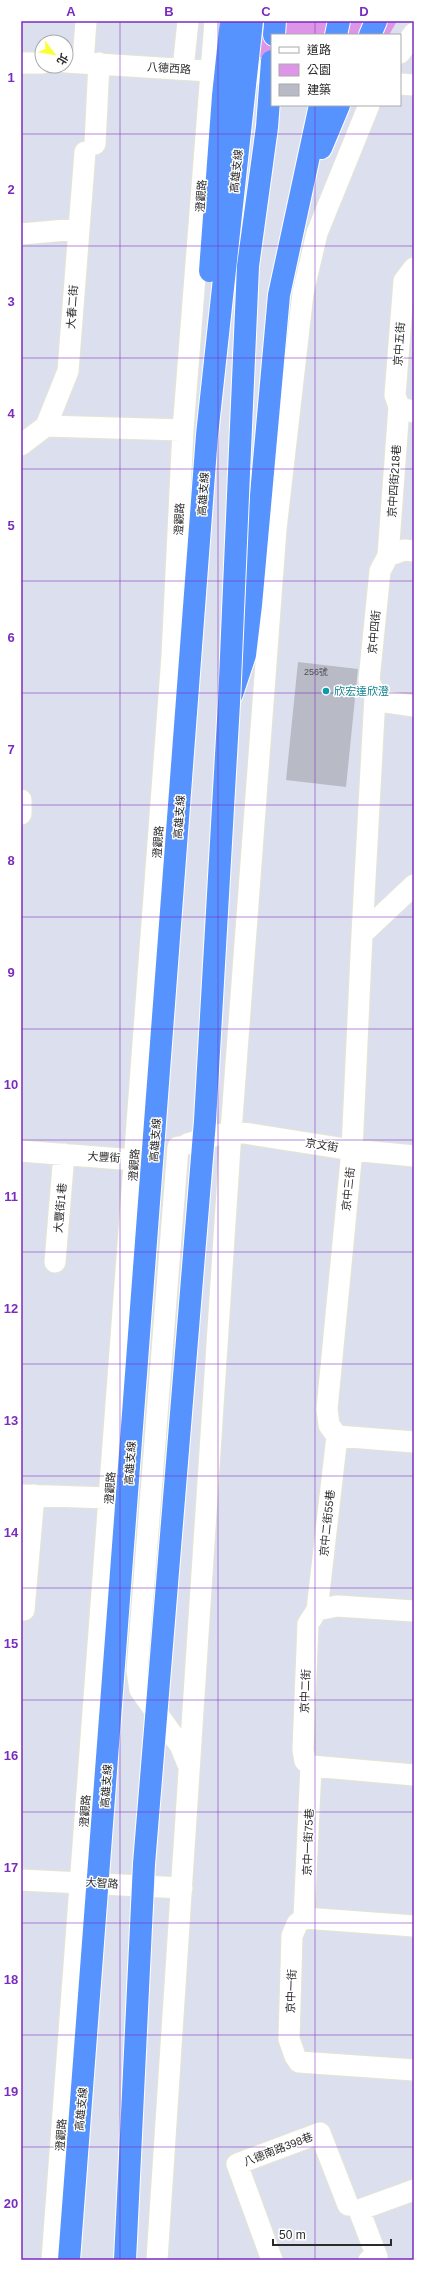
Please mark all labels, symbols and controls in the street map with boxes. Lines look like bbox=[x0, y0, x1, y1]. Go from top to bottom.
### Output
text: A bbox=[66, 4, 76, 19]
text: B bbox=[164, 4, 174, 19]
text: C bbox=[261, 4, 271, 19]
text: D bbox=[359, 4, 369, 19]
north arrow bbox=[34, 34, 74, 74]
legend bbox=[271, 34, 401, 106]
text: 道路 bbox=[307, 43, 331, 57]
text: 北 bbox=[55, 51, 71, 67]
street label: 八德西路 bbox=[147, 60, 191, 76]
text: 公園 bbox=[307, 63, 331, 77]
text: 1 bbox=[7, 70, 15, 85]
text: 建築 bbox=[307, 83, 331, 97]
street label: 高雄支線 bbox=[228, 148, 244, 194]
street label: 澄觀路 bbox=[194, 179, 208, 213]
text: 2 bbox=[7, 182, 15, 197]
street label: 大春二街 bbox=[64, 285, 80, 329]
text: 3 bbox=[7, 294, 15, 309]
street label: 京中五街 bbox=[391, 322, 407, 366]
text: 4 bbox=[7, 406, 15, 421]
street label: 京中四街218巷 bbox=[385, 444, 403, 518]
street label: 高雄支線 bbox=[195, 472, 211, 516]
street label: 澄觀路 bbox=[172, 502, 186, 536]
text: 5 bbox=[7, 518, 15, 533]
street label: 京中四街 bbox=[366, 610, 382, 654]
text: 6 bbox=[7, 630, 15, 645]
house number: 256號 bbox=[304, 667, 328, 677]
place label: 欣宏達欣澄 bbox=[334, 685, 389, 697]
marker: 欣宏達欣澄 bbox=[321, 686, 331, 696]
text: 7 bbox=[7, 742, 15, 757]
street label: 高雄支線 bbox=[171, 795, 187, 839]
street label: 澄觀路 bbox=[151, 825, 165, 859]
text: 8 bbox=[7, 853, 15, 868]
text: 9 bbox=[7, 965, 15, 980]
text: 10 bbox=[4, 1077, 18, 1092]
street label: 高雄支線 bbox=[147, 1118, 163, 1162]
street label: 京文街 bbox=[305, 1136, 339, 1154]
street label: 澄觀路 bbox=[127, 1148, 141, 1182]
street label: 大豐街 bbox=[87, 1150, 121, 1164]
street label: 京中三街 bbox=[340, 1166, 356, 1212]
street label: 大豐街1巷 bbox=[52, 1183, 68, 1233]
text: 11 bbox=[4, 1189, 18, 1204]
text: 12 bbox=[4, 1301, 18, 1316]
text: 13 bbox=[4, 1413, 18, 1428]
street label: 高雄支線 bbox=[122, 1441, 138, 1485]
street label: 澄觀路 bbox=[103, 1471, 117, 1505]
street label: 京中二街55巷 bbox=[318, 1489, 336, 1557]
text: 14 bbox=[4, 1525, 19, 1540]
text: 15 bbox=[4, 1636, 18, 1651]
street label: 京中二街 bbox=[298, 1669, 312, 1713]
text: 16 bbox=[4, 1748, 18, 1763]
street label: 高雄支線 bbox=[98, 1764, 114, 1808]
street label: 澄觀路 bbox=[78, 1794, 92, 1828]
street label: 京中一街75巷 bbox=[301, 1808, 315, 1876]
text: 17 bbox=[4, 1860, 18, 1875]
street label: 大智路 bbox=[85, 1876, 119, 1890]
street label: 京中一街 bbox=[284, 1969, 298, 2013]
text: 18 bbox=[4, 1972, 18, 1987]
text: 19 bbox=[4, 2084, 18, 2099]
street label: 高雄支線 bbox=[73, 2087, 89, 2131]
street label: 澄觀路 bbox=[54, 2118, 68, 2152]
street label: 八德南路398巷 bbox=[242, 2130, 314, 2168]
text: 20 bbox=[4, 2196, 18, 2211]
scale bar bbox=[273, 2221, 391, 2247]
text: 50 m bbox=[279, 2228, 306, 2242]

